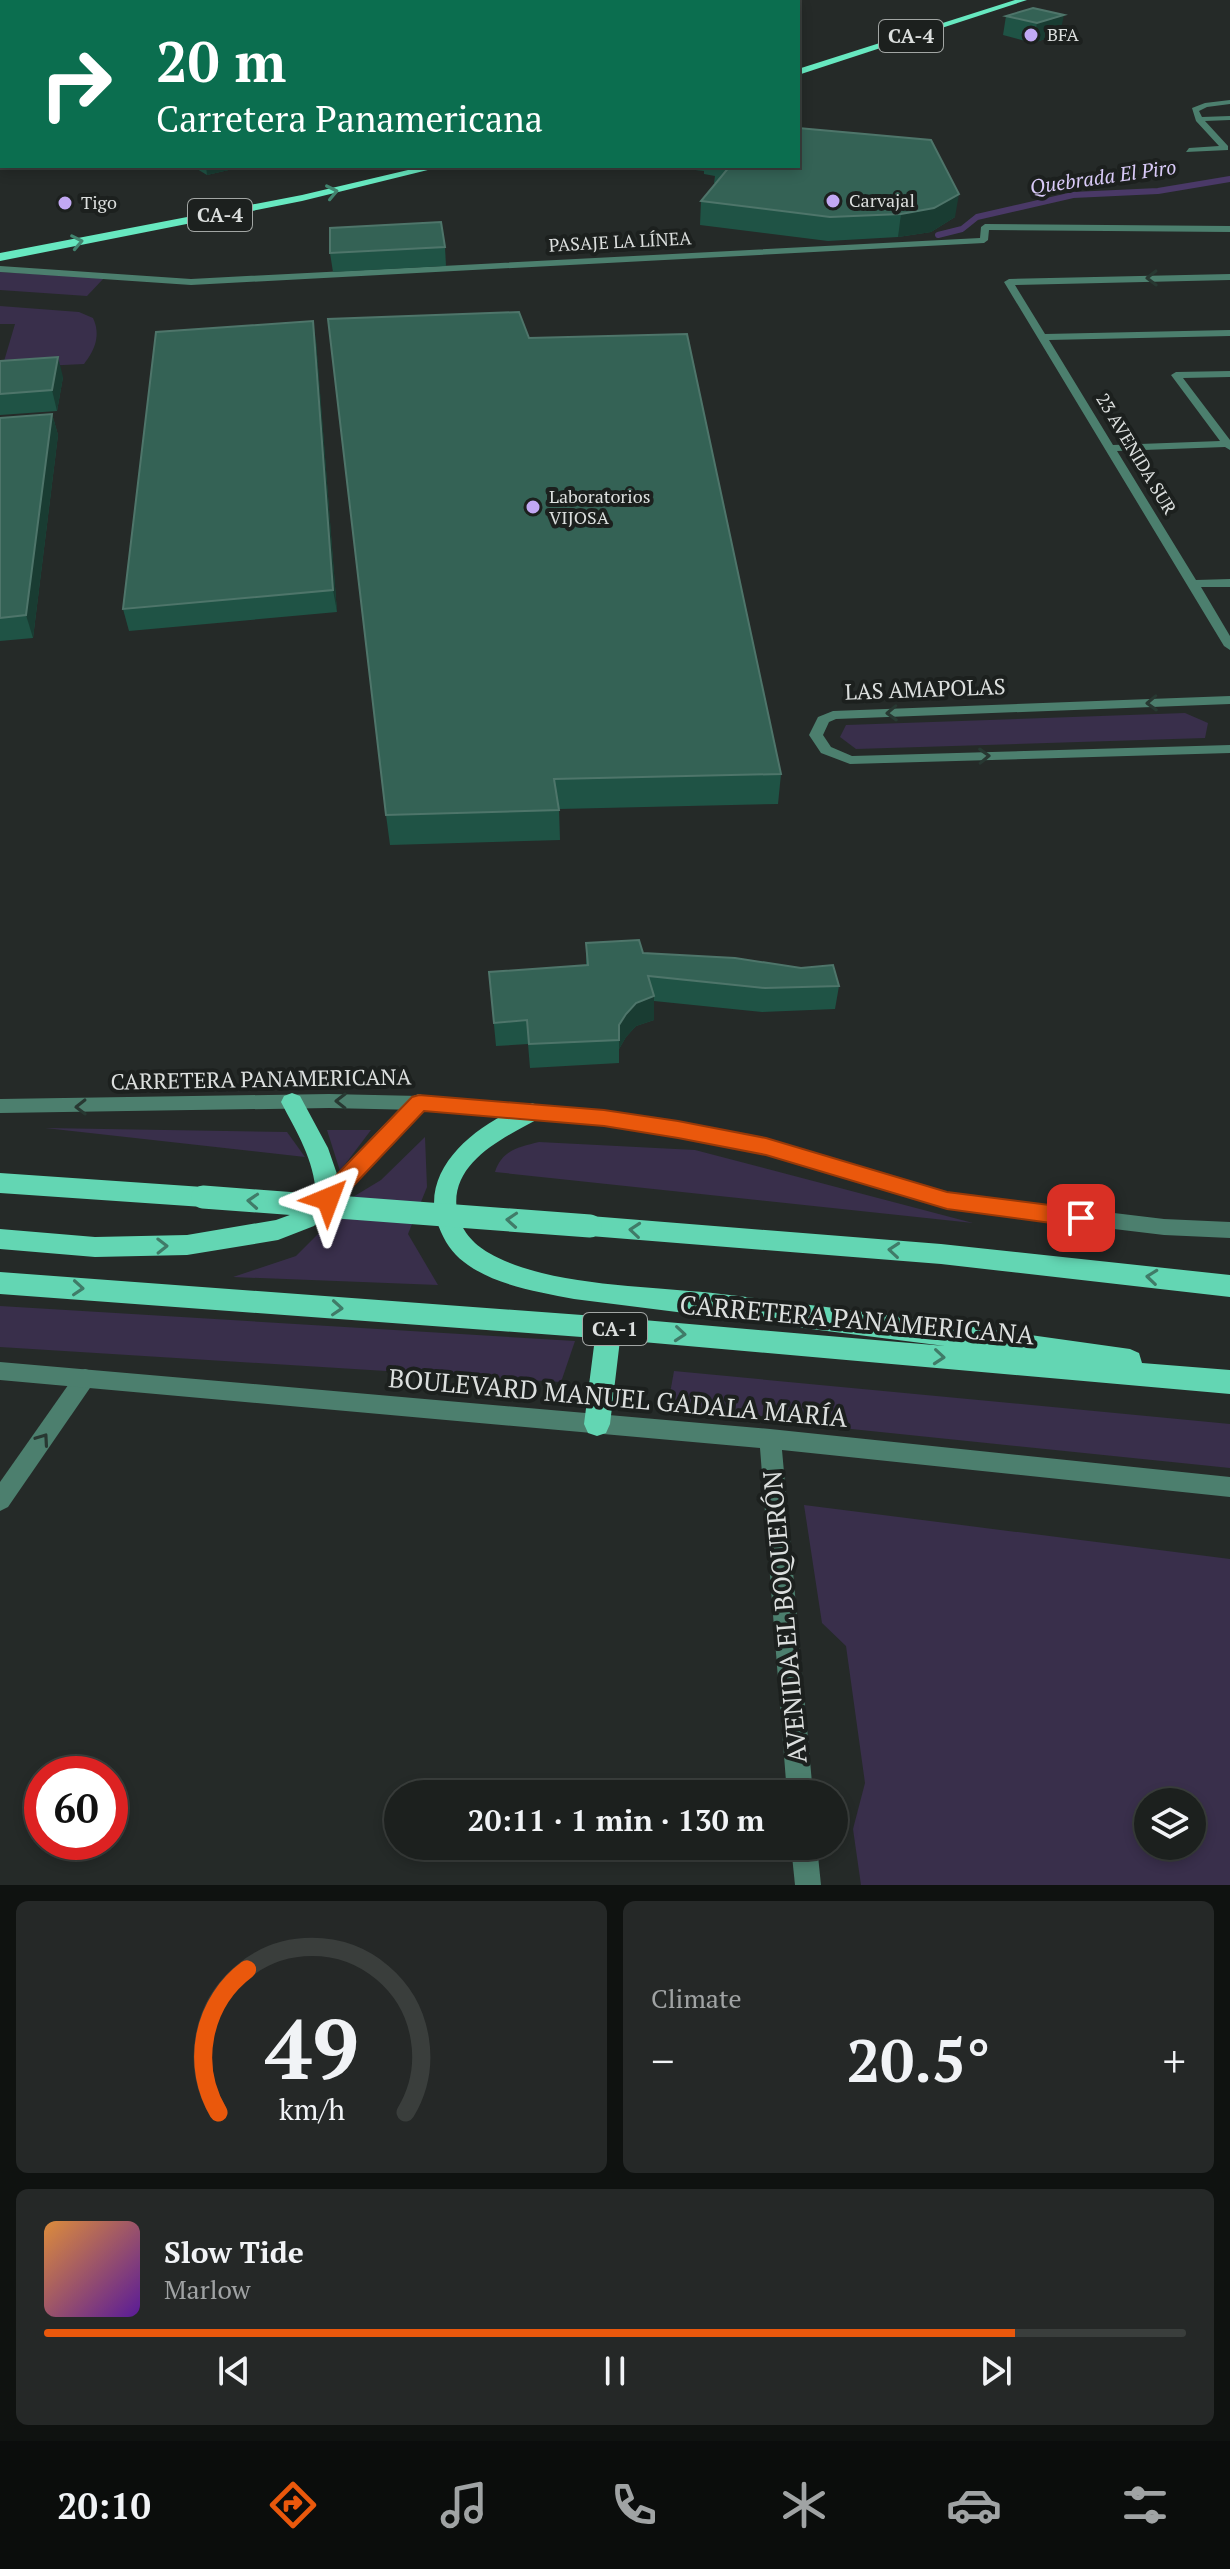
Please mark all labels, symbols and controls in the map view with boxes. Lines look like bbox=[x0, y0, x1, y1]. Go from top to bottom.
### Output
road number: CA-4 bbox=[879, 20, 943, 52]
place label: BFA bbox=[1047, 22, 1080, 46]
text: 20 m bbox=[156, 24, 286, 98]
marker: BFA bbox=[1022, 26, 1040, 44]
icon: right bbox=[24, 32, 128, 136]
text: Carretera Panamericana bbox=[156, 95, 543, 142]
water label: Quebrada El Piro bbox=[1028, 153, 1178, 200]
one-way arrow bbox=[324, 184, 338, 201]
place label: Carvajal bbox=[849, 188, 915, 212]
place label: Tigo bbox=[81, 190, 117, 214]
marker: Carvajal bbox=[824, 192, 842, 210]
marker: Tigo bbox=[56, 194, 74, 212]
road number: CA-4 bbox=[188, 199, 252, 231]
street label: PASAJE LA LÍNEA bbox=[548, 225, 693, 257]
one-way arrow bbox=[70, 235, 83, 252]
one-way arrow bbox=[1145, 270, 1158, 287]
street label: 23 AVENIDA SUR bbox=[1091, 388, 1183, 519]
place label: Laboratorios VIJOSA bbox=[549, 484, 650, 529]
marker: Laboratorios VIJOSA bbox=[524, 498, 542, 516]
street label: LAS AMAPOLAS bbox=[844, 671, 1006, 706]
one-way arrow bbox=[1145, 694, 1158, 711]
one-way arrow bbox=[885, 704, 898, 721]
one-way arrow bbox=[978, 747, 991, 764]
street label: CARRETERA PANAMERICANA bbox=[110, 1061, 413, 1096]
one-way arrow bbox=[334, 1092, 347, 1110]
one-way arrow bbox=[74, 1098, 87, 1116]
position arrow bbox=[286, 1157, 370, 1241]
pin bbox=[1047, 1184, 1115, 1252]
one-way arrow bbox=[246, 1193, 259, 1210]
icon: arrive bbox=[1059, 1196, 1103, 1240]
one-way arrow bbox=[505, 1212, 518, 1229]
one-way arrow bbox=[628, 1222, 641, 1239]
one-way arrow bbox=[156, 1237, 169, 1254]
one-way arrow bbox=[887, 1242, 900, 1259]
one-way arrow bbox=[1146, 1269, 1159, 1286]
one-way arrow bbox=[72, 1279, 85, 1296]
street label: CARRETERA PANAMERICANA bbox=[678, 1287, 1036, 1351]
one-way arrow bbox=[331, 1299, 344, 1316]
road number: CA-1 bbox=[583, 1313, 647, 1345]
one-way arrow bbox=[674, 1326, 687, 1343]
one-way arrow bbox=[933, 1348, 946, 1365]
street label: BOULEVARD MANUEL GADALA MARÍA bbox=[387, 1360, 849, 1434]
one-way arrow bbox=[33, 1434, 48, 1448]
street label: AVENIDA EL BOQUERÓN bbox=[754, 1469, 814, 1765]
speed limit sign: 60 bbox=[24, 1756, 128, 1860]
map controls bbox=[1134, 1788, 1206, 1860]
button: layers bbox=[1134, 1788, 1206, 1860]
text: 20:11 · 1 min · 130 m bbox=[468, 1800, 764, 1840]
text: Climate bbox=[651, 1981, 742, 2015]
text: 49 bbox=[264, 1993, 359, 2103]
text: 20.5° bbox=[846, 2020, 991, 2099]
text: − bbox=[651, 2031, 674, 2090]
text: + bbox=[1163, 2031, 1186, 2090]
text: km/h bbox=[278, 2090, 345, 2128]
text: Slow Tide bbox=[164, 2232, 304, 2272]
text: Marlow bbox=[164, 2272, 250, 2306]
icon: previous bbox=[212, 2349, 256, 2393]
icon: pause bbox=[593, 2349, 637, 2393]
icon: next bbox=[974, 2349, 1018, 2393]
icon: directions bbox=[265, 2477, 321, 2533]
icon: music bbox=[436, 2477, 492, 2533]
icon: phone bbox=[606, 2477, 662, 2533]
icon: climate bbox=[776, 2477, 832, 2533]
icon: car bbox=[946, 2477, 1002, 2533]
icon: filters bbox=[1117, 2477, 1173, 2533]
text: 20:10 bbox=[57, 2482, 151, 2529]

